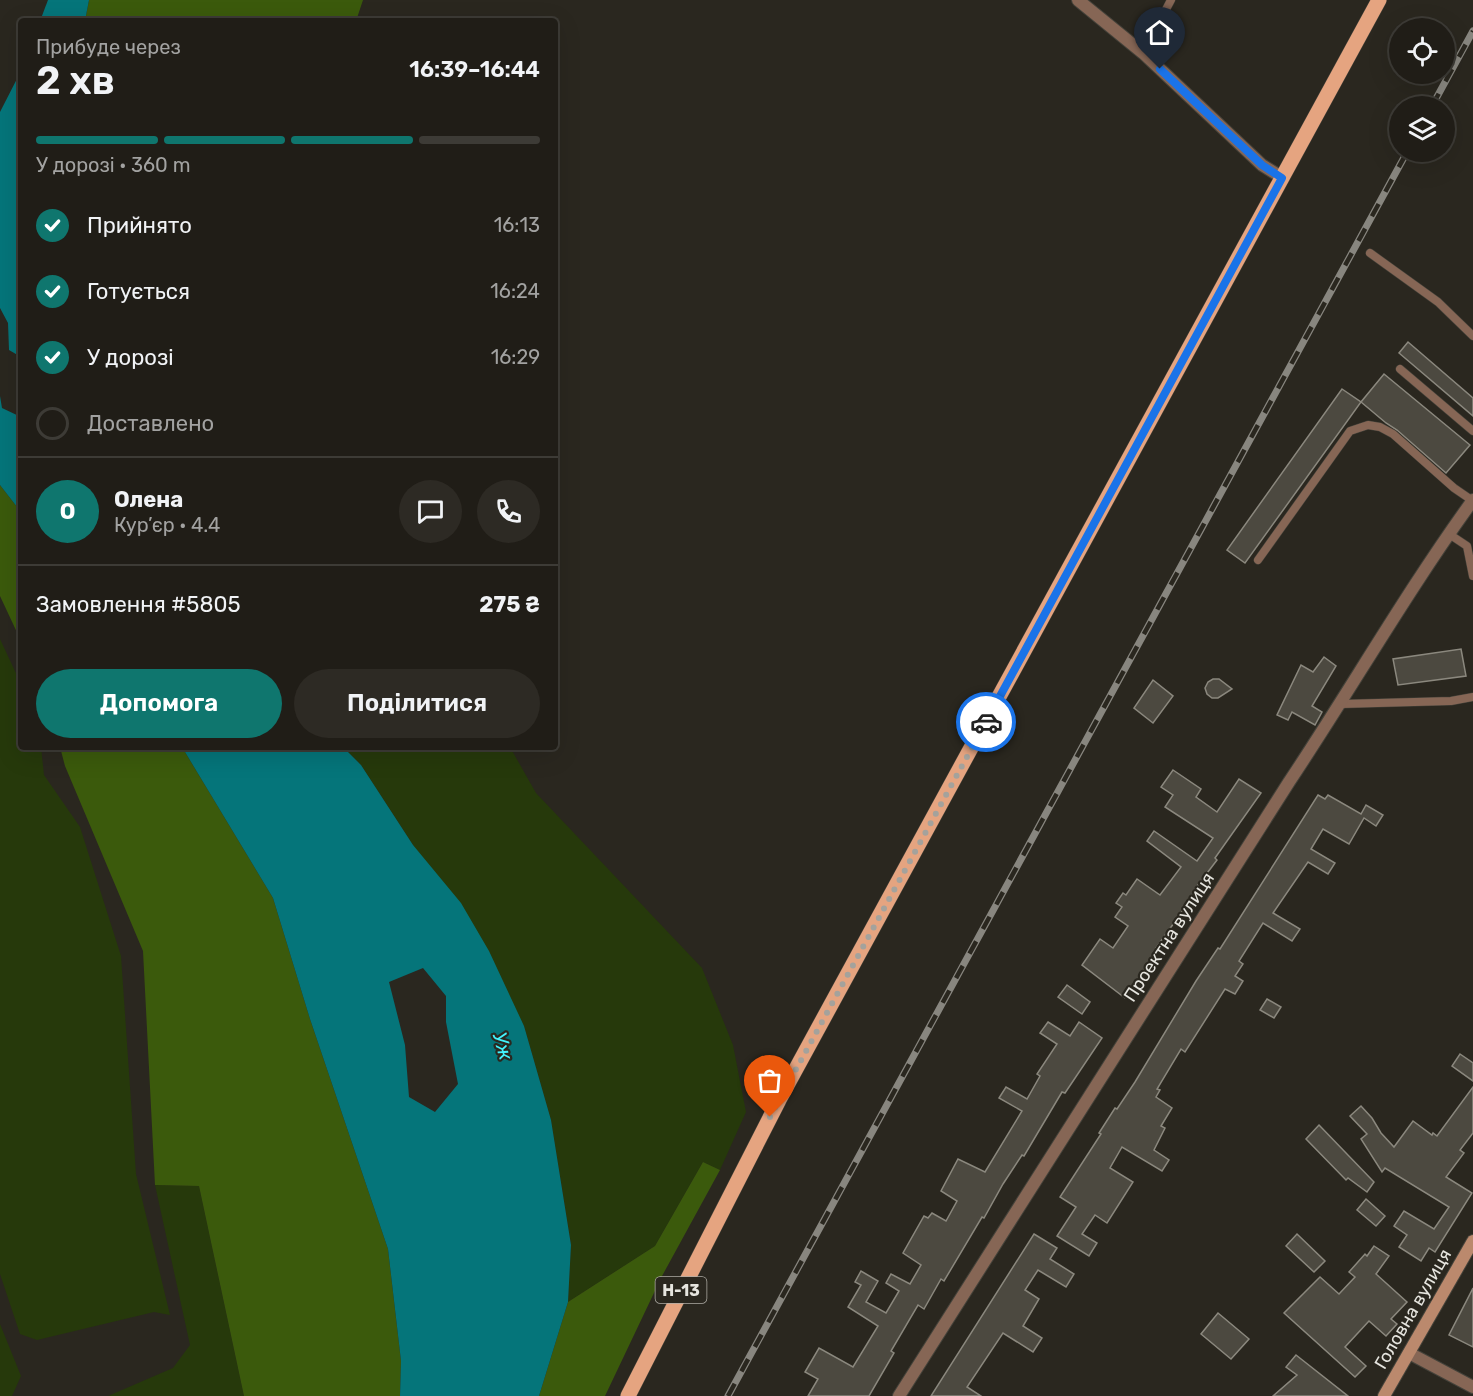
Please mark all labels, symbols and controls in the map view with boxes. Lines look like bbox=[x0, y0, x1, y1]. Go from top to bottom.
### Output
pin bbox=[1134, 7, 1185, 69]
icon: home bbox=[1143, 16, 1176, 49]
map controls bbox=[1389, 18, 1455, 162]
button: locate bbox=[1389, 18, 1455, 84]
text: Прибуде через bbox=[36, 35, 181, 59]
text: 16:39–16:44 bbox=[409, 56, 540, 83]
text: 2 хв bbox=[36, 58, 115, 104]
button: layers bbox=[1389, 96, 1455, 162]
text: У дорозі · 360 m bbox=[36, 153, 191, 177]
icon: check bbox=[36, 209, 69, 242]
text: Прийнято bbox=[87, 212, 192, 239]
text: 16:13 bbox=[494, 213, 540, 237]
icon: check bbox=[36, 275, 69, 308]
text: Готується bbox=[87, 278, 190, 305]
text: 16:24 bbox=[490, 279, 540, 303]
icon: check bbox=[36, 341, 69, 374]
text: У дорозі bbox=[87, 344, 174, 371]
text: 16:29 bbox=[491, 345, 540, 369]
text: Доставлено bbox=[87, 410, 214, 437]
button: chat bbox=[399, 480, 462, 543]
button: phone bbox=[477, 480, 540, 543]
text: Олена bbox=[114, 486, 183, 513]
text: О bbox=[60, 498, 75, 525]
text: Кур’єр · 4.4 bbox=[114, 513, 220, 537]
text: Замовлення #5805 bbox=[36, 591, 240, 618]
text: 275 ₴ bbox=[479, 591, 540, 618]
button: Допомога bbox=[36, 669, 282, 738]
button: Поділитися bbox=[294, 669, 540, 738]
courier bbox=[956, 692, 1016, 752]
icon: car bbox=[970, 706, 1003, 739]
street label: Проектна вулиця bbox=[1119, 868, 1219, 1006]
water label: Уж bbox=[488, 1029, 519, 1064]
pin bbox=[744, 1055, 795, 1117]
icon: bag bbox=[753, 1064, 786, 1097]
street label: Головна вулиця bbox=[1370, 1245, 1456, 1373]
road number: Н-13 bbox=[656, 1277, 706, 1303]

